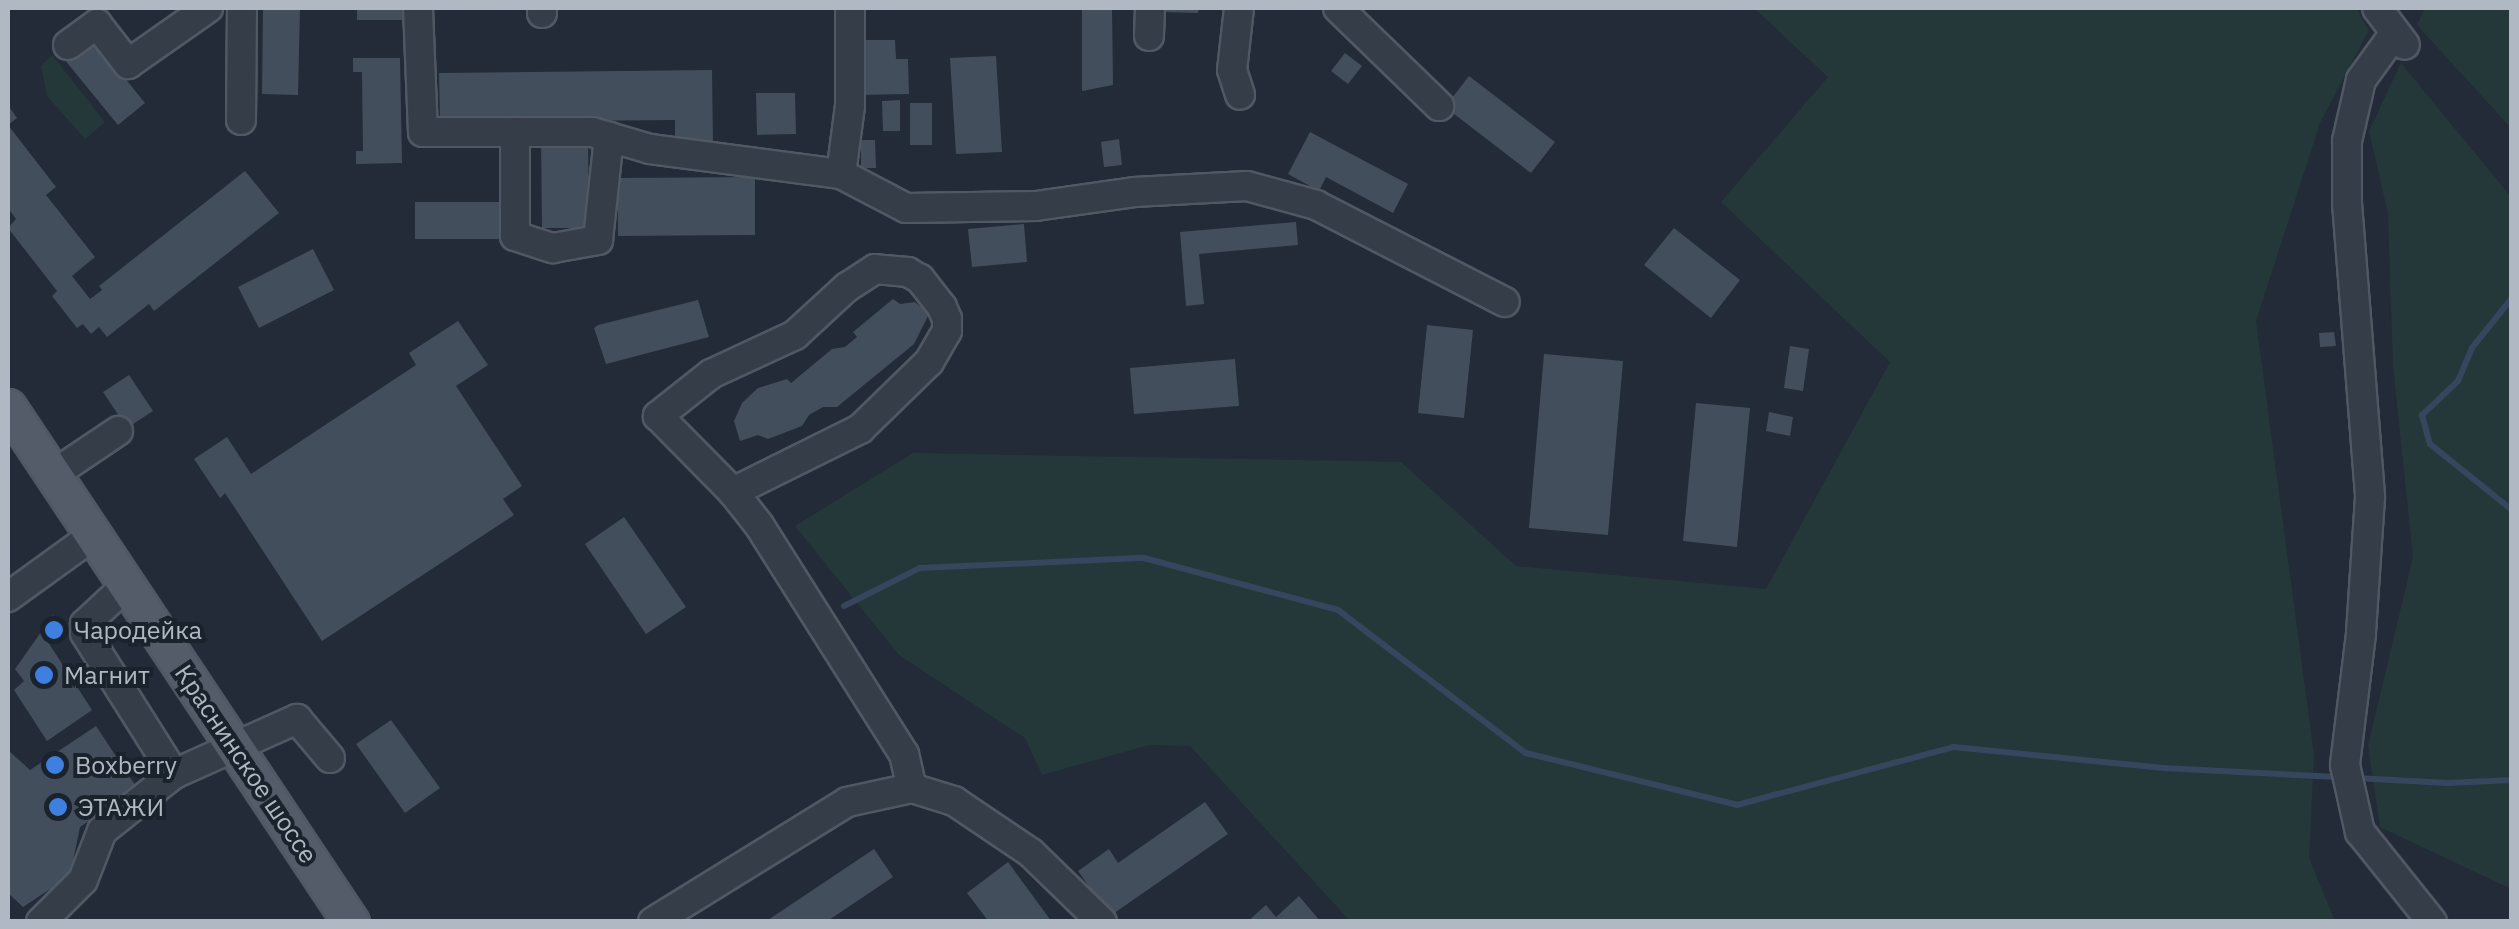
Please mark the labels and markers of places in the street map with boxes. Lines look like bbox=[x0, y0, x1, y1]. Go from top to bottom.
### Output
place label: Чародейка bbox=[74, 615, 202, 645]
marker: Чародейка bbox=[43, 619, 65, 641]
place label: Магнит bbox=[64, 660, 150, 690]
marker: Магнит bbox=[33, 664, 55, 686]
place label: Boxberry bbox=[75, 750, 177, 780]
marker: Boxberry bbox=[44, 754, 66, 776]
place label: ЭТАЖИ bbox=[78, 792, 164, 822]
marker: ЭТАЖИ bbox=[47, 796, 69, 818]

